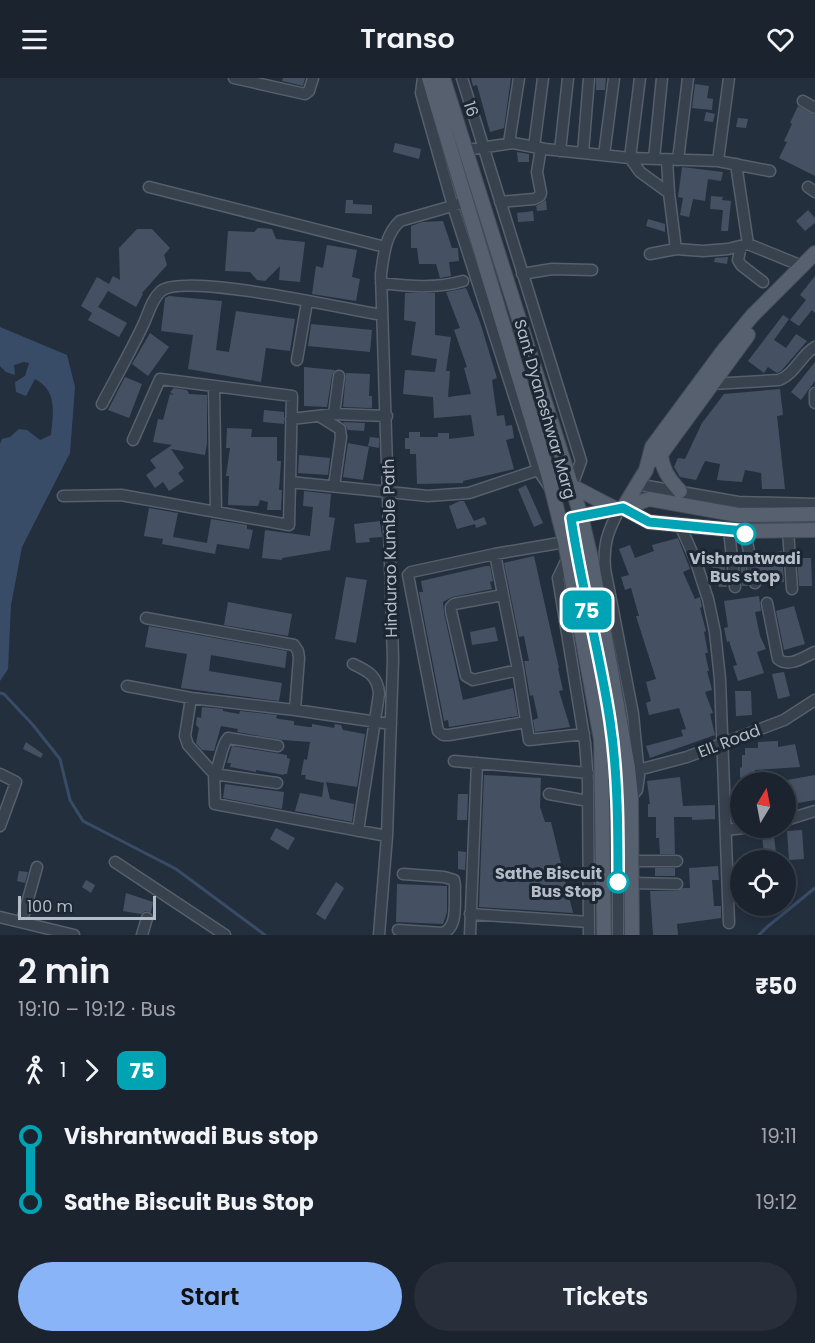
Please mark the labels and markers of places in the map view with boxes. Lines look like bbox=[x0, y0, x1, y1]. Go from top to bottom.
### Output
marker: Vishrantwadi Bus stop bbox=[734, 523, 756, 545]
place label: Vishrantwadi Bus stop bbox=[689, 547, 801, 588]
place label: Sathe Biscuit Bus Stop bbox=[495, 862, 602, 903]
marker: Sathe Biscuit Bus Stop bbox=[607, 871, 629, 893]

